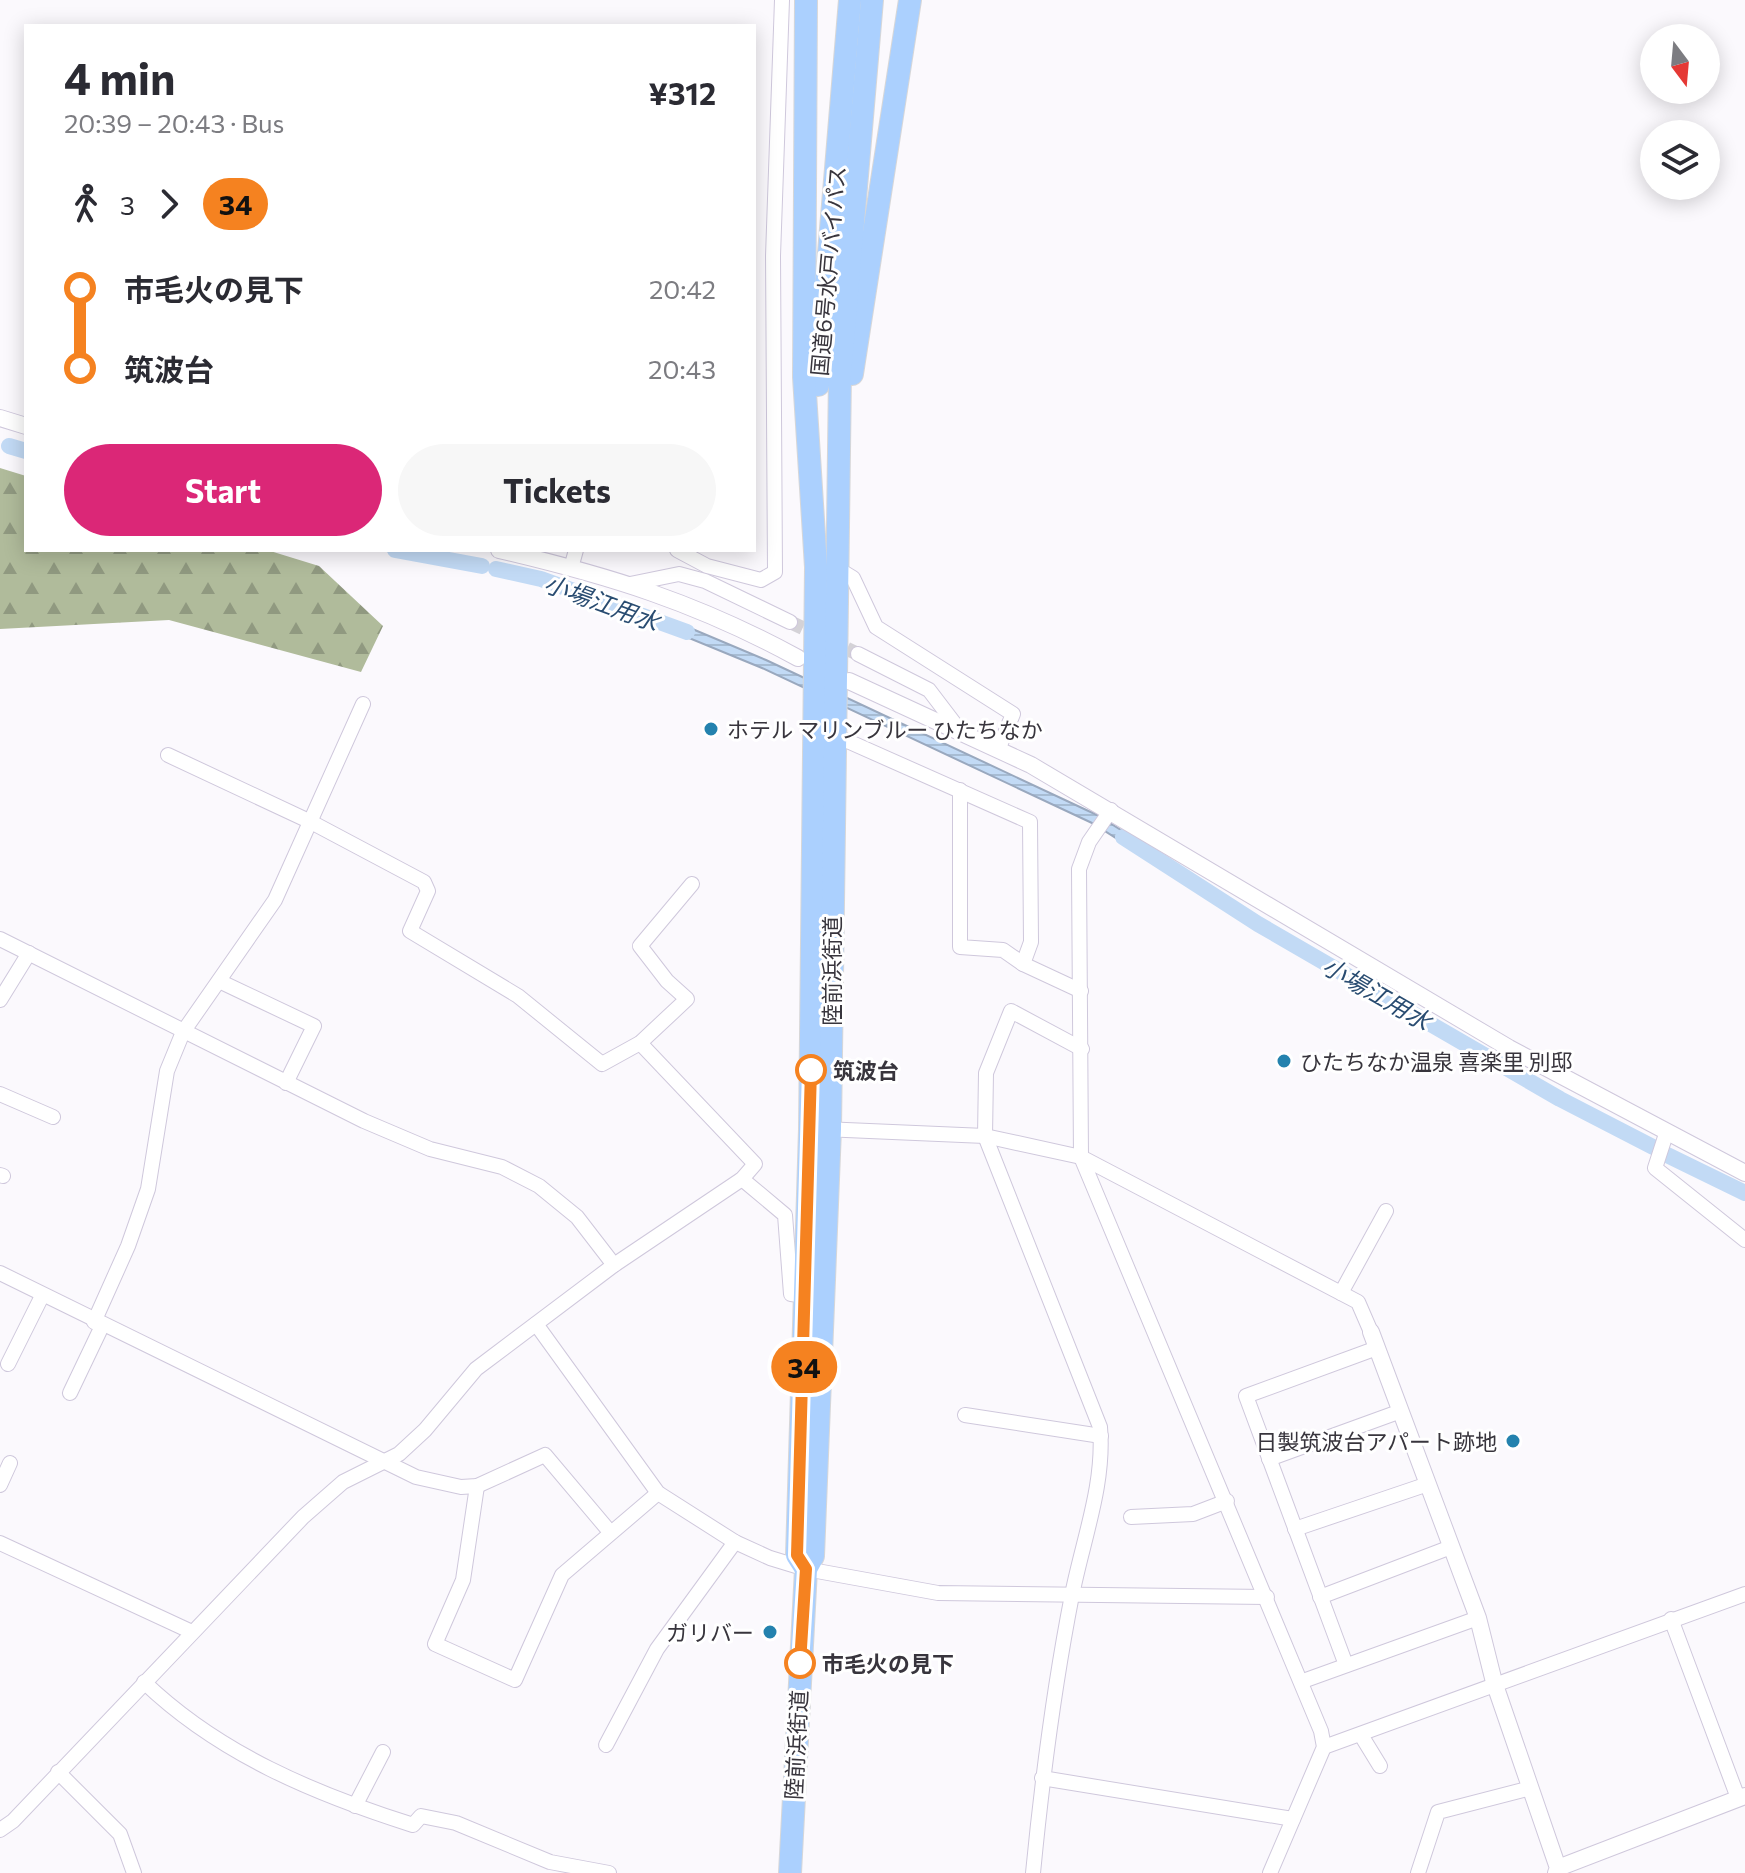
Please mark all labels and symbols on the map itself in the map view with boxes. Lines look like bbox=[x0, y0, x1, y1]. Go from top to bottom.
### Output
north arrow bbox=[1640, 24, 1720, 104]
street label: 国道6号水戸バイパス bbox=[805, 165, 851, 377]
water label: 小場江用水 bbox=[541, 568, 666, 637]
place label: ホテル マリンブルー ひたちなか bbox=[727, 716, 1043, 743]
marker: ホテル マリンブルー ひたちなか bbox=[702, 720, 720, 738]
street label: 陸前浜街道 bbox=[818, 916, 845, 1026]
water label: 小場江用水 bbox=[1318, 950, 1439, 1037]
place label: ひたちなか温泉 喜楽里 別邸 bbox=[1300, 1048, 1572, 1075]
marker: ひたちなか温泉 喜楽里 別邸 bbox=[1275, 1052, 1293, 1070]
marker: 筑波台 bbox=[796, 1055, 826, 1085]
place label: 筑波台 bbox=[833, 1057, 899, 1084]
line badge: 34 bbox=[768, 1341, 840, 1393]
place label: 日製筑波台アパート跡地 bbox=[1255, 1428, 1497, 1455]
marker: 日製筑波台アパート跡地 bbox=[1504, 1432, 1522, 1450]
place label: ガリバー bbox=[666, 1619, 754, 1646]
marker: ガリバー bbox=[761, 1623, 779, 1641]
marker: 市毛火の見下 bbox=[785, 1648, 815, 1678]
place label: 市毛火の見下 bbox=[822, 1650, 954, 1677]
street label: 陸前浜街道 bbox=[780, 1689, 812, 1801]

